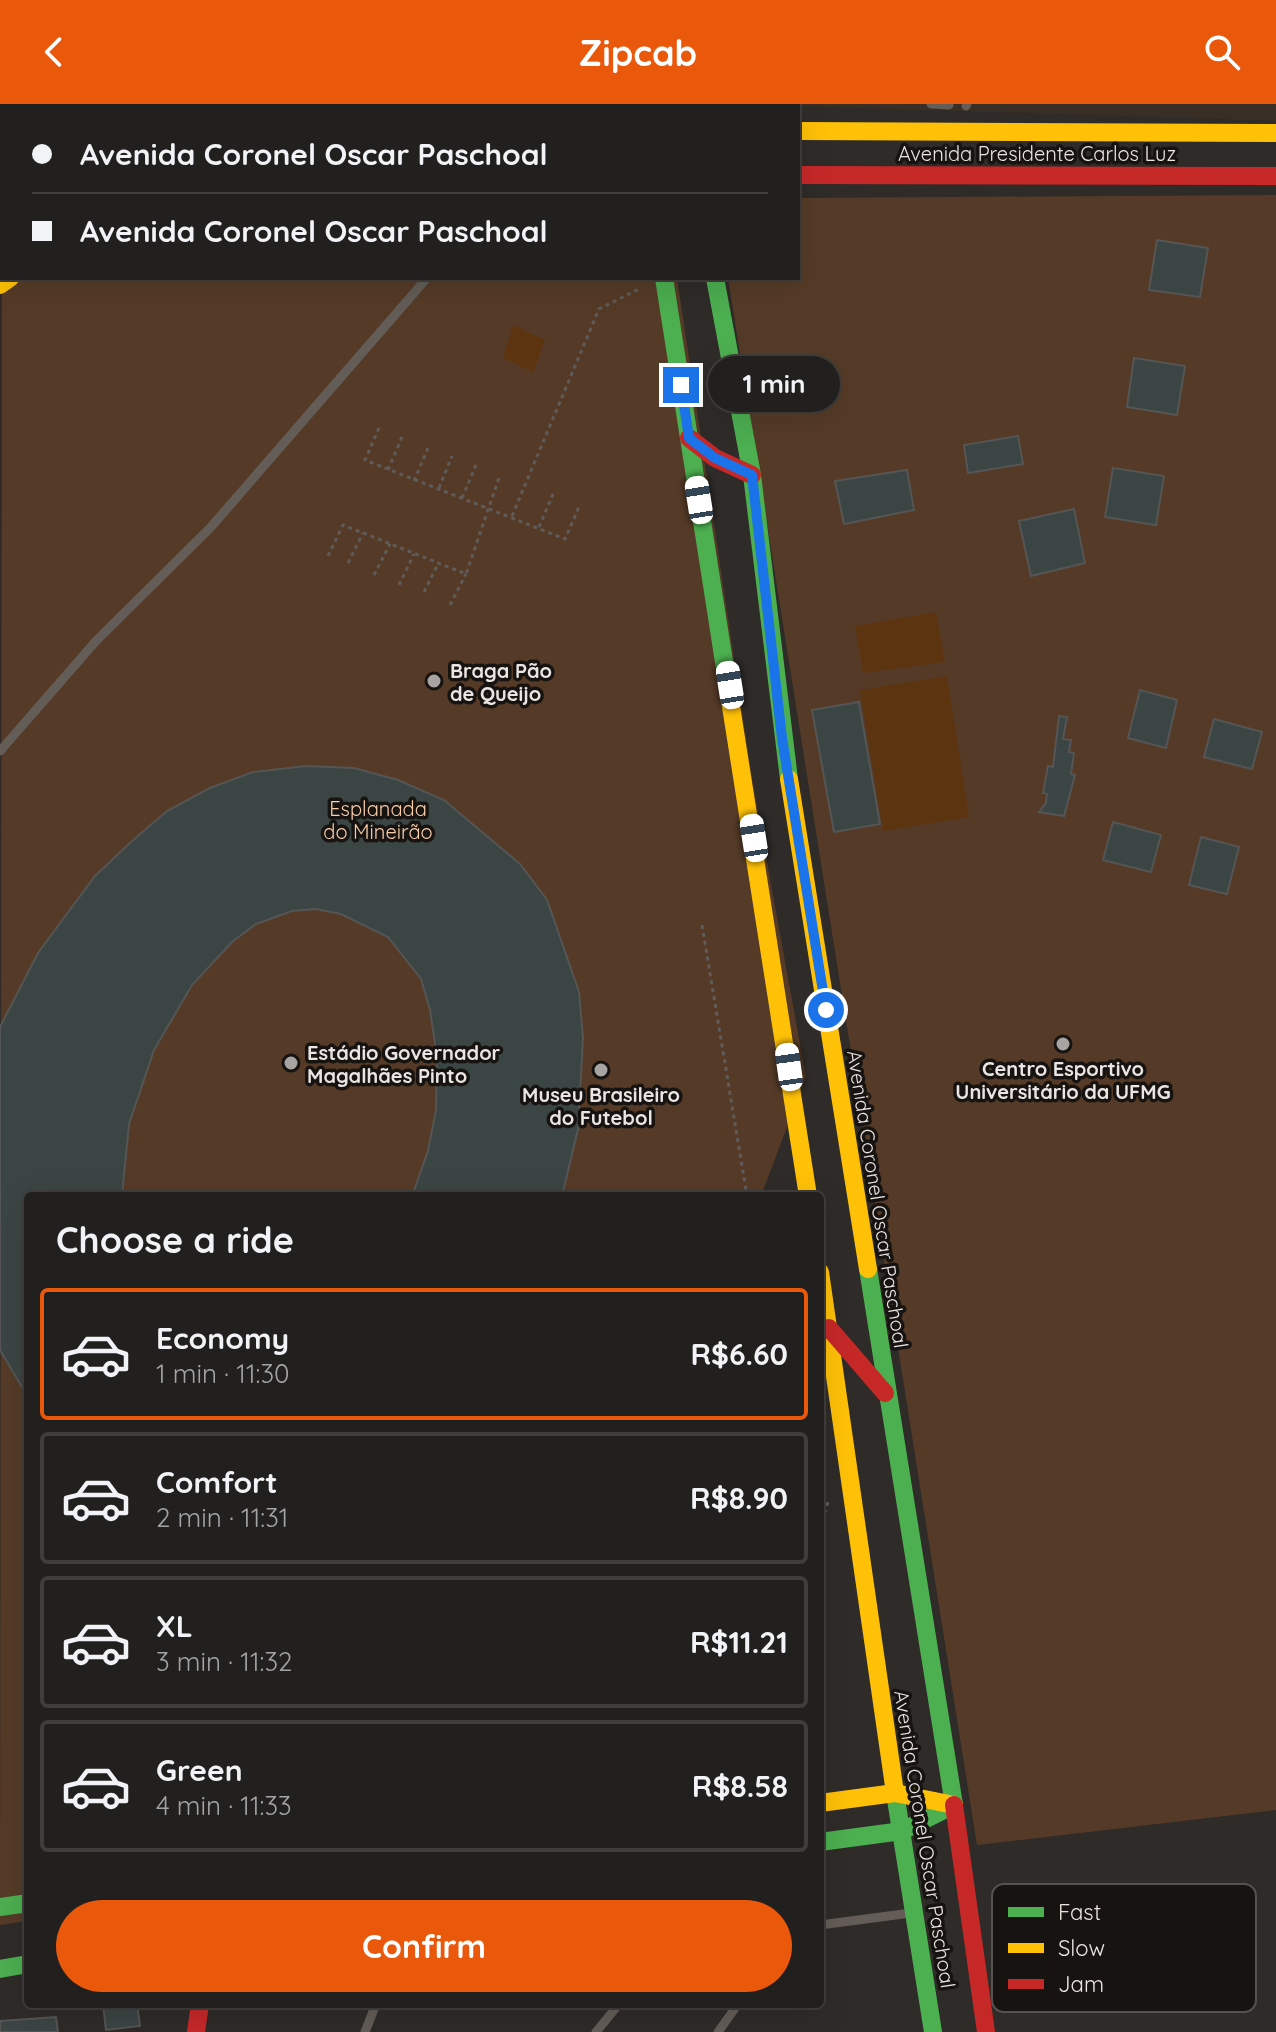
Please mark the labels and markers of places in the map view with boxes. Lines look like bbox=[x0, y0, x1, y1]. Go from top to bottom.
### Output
place label: Braga Pão de Queijo bbox=[450, 658, 552, 706]
marker: Braga Pão de Queijo bbox=[425, 672, 443, 690]
marker: Centro Esportivo Universitário da UFMG bbox=[1054, 1035, 1072, 1053]
place label: Estádio Governador Magalhães Pinto bbox=[307, 1040, 501, 1088]
marker: Estádio Governador Magalhães Pinto bbox=[282, 1054, 300, 1072]
place label: Centro Esportivo Universitário da UFMG bbox=[955, 1056, 1171, 1104]
marker: Museu Brasileiro do Futebol bbox=[592, 1061, 610, 1079]
place label: Museu Brasileiro do Futebol bbox=[522, 1082, 680, 1130]

